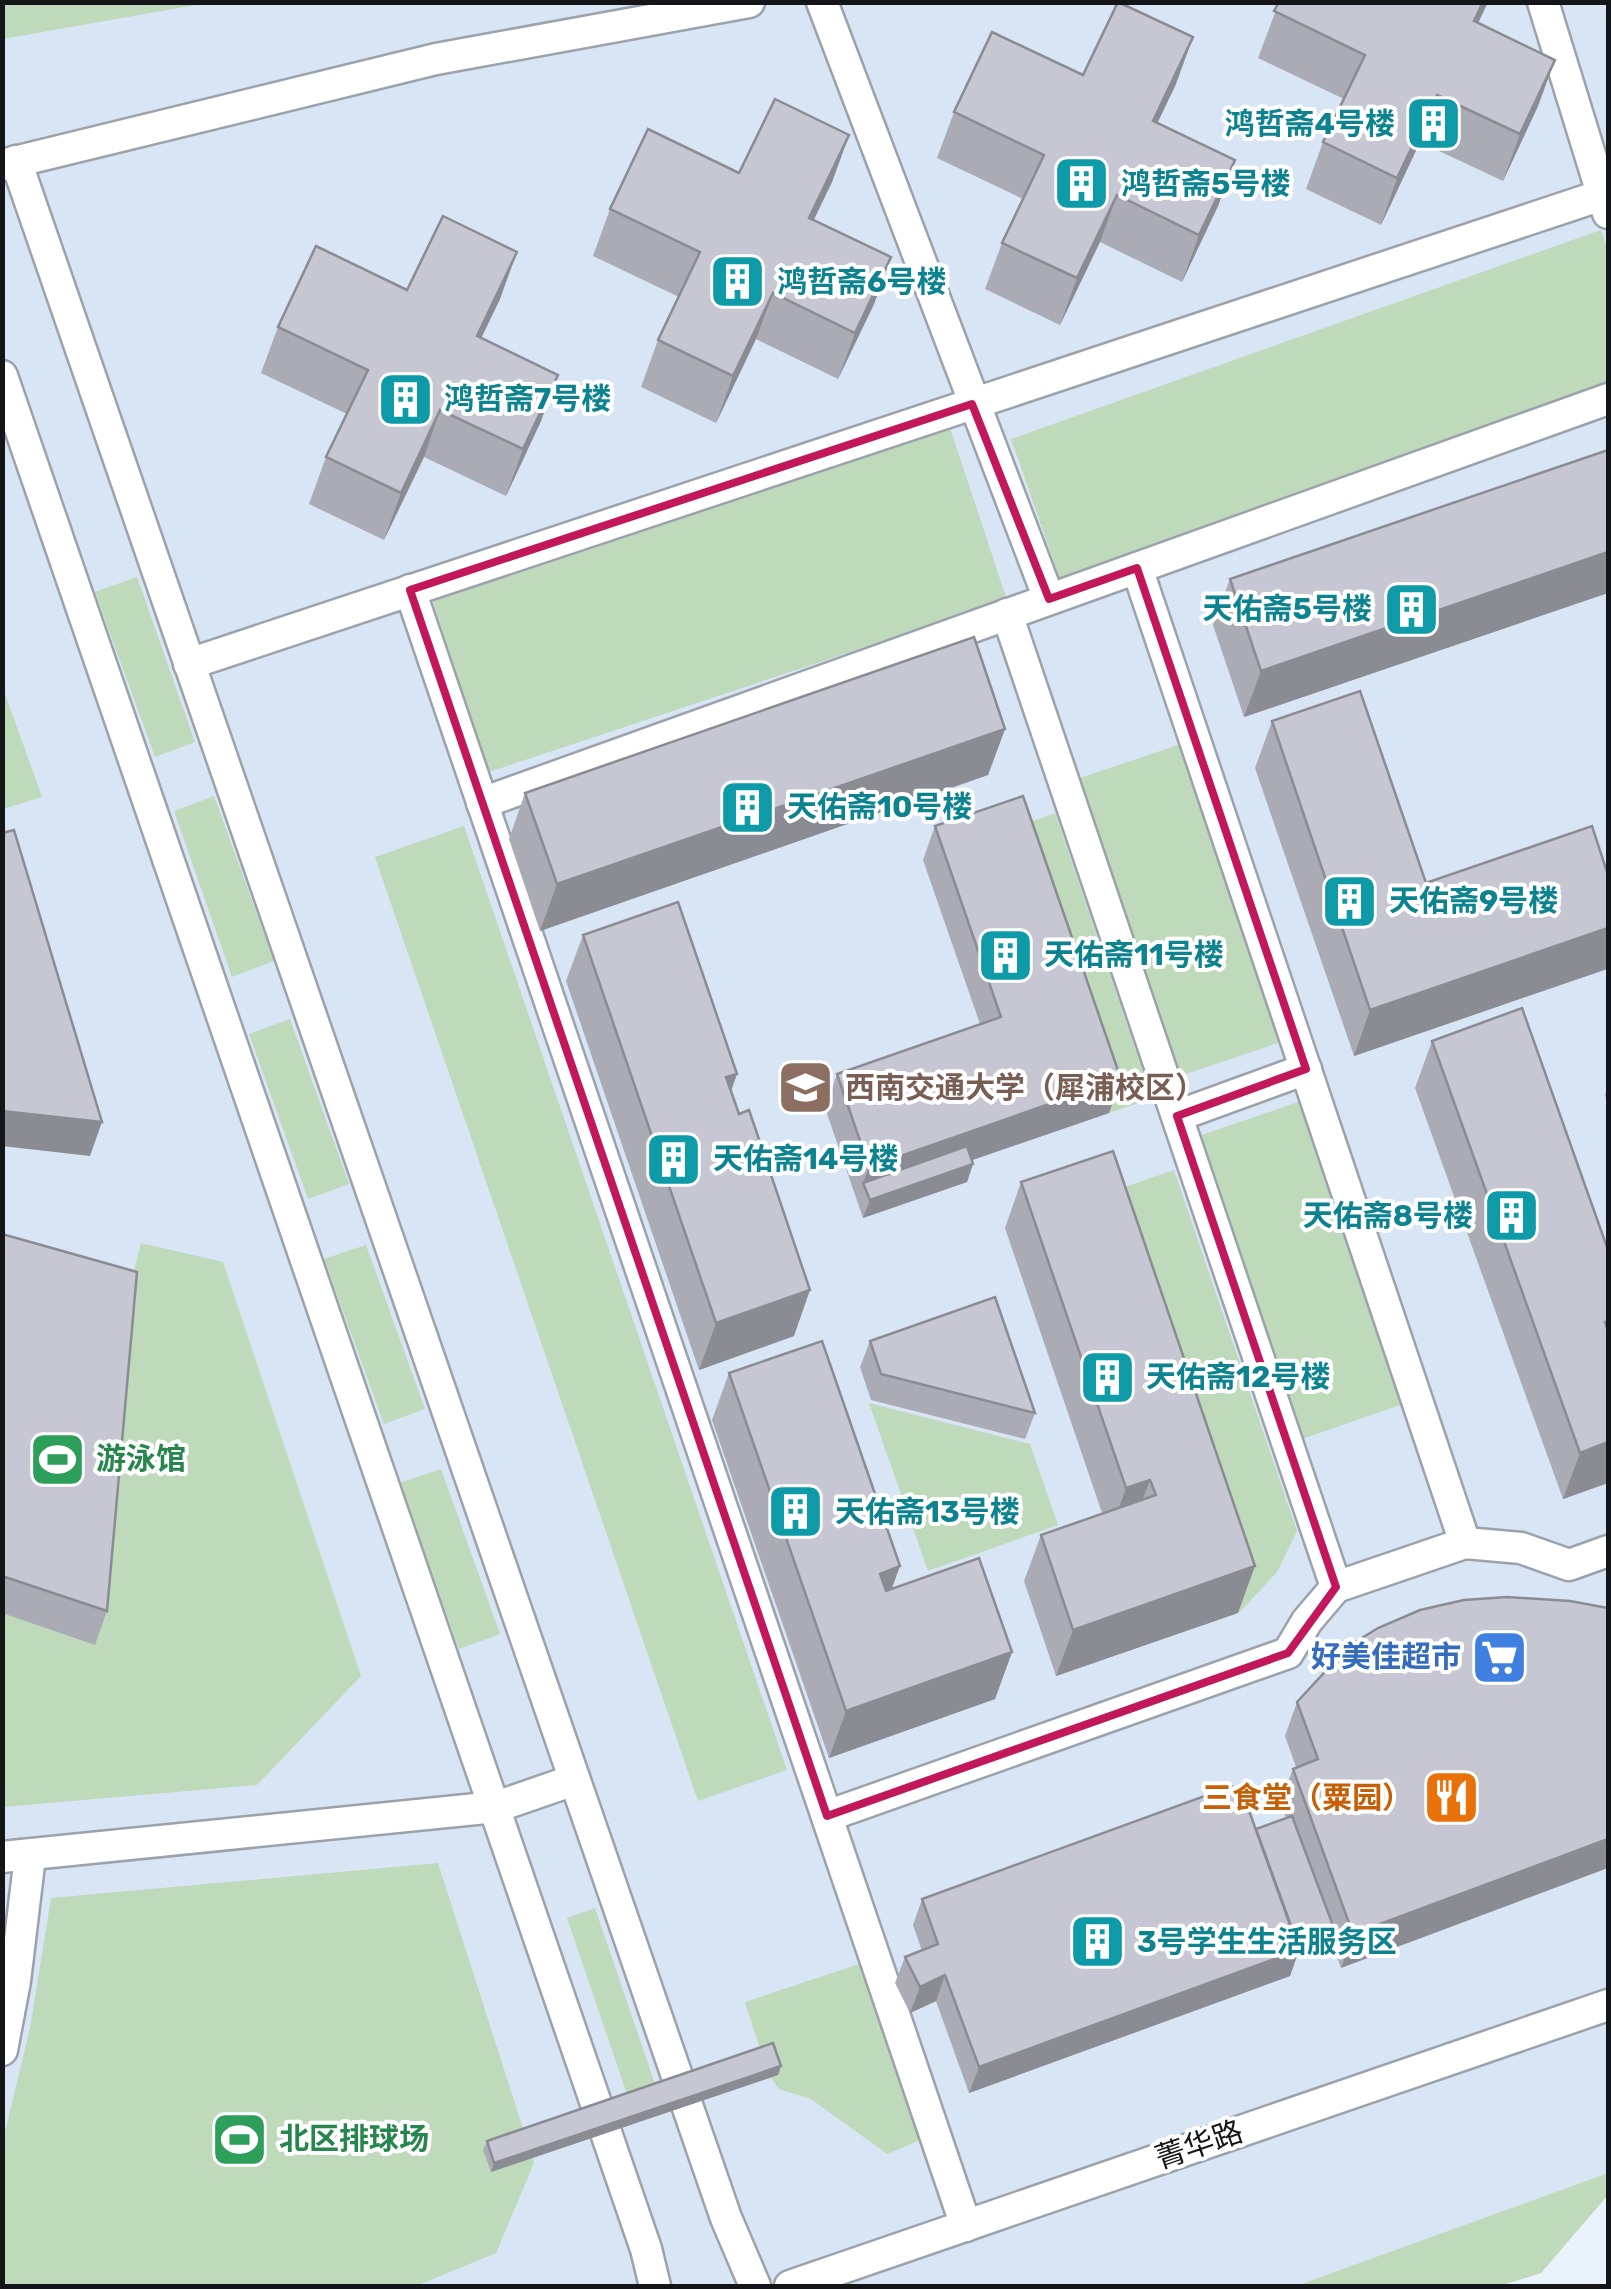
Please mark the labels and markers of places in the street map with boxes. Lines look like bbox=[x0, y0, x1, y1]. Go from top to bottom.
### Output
building icon: 鸿哲斋4号楼 bbox=[1404, 94, 1464, 154]
place label: 鸿哲斋4号楼 bbox=[1225, 106, 1395, 142]
building icon: 鸿哲斋5号楼 bbox=[1052, 154, 1112, 214]
place label: 鸿哲斋5号楼 bbox=[1121, 166, 1290, 202]
building icon: 鸿哲斋6号楼 bbox=[708, 252, 768, 312]
place label: 鸿哲斋6号楼 bbox=[777, 264, 947, 300]
building icon: 鸿哲斋7号楼 bbox=[375, 369, 435, 429]
place label: 鸿哲斋7号楼 bbox=[444, 381, 611, 417]
building icon: 天佑斋5号楼 bbox=[1381, 579, 1441, 639]
place label: 天佑斋5号楼 bbox=[1203, 591, 1372, 627]
building icon: 天佑斋10号楼 bbox=[718, 777, 778, 837]
place label: 天佑斋10号楼 bbox=[787, 789, 972, 825]
building icon: 天佑斋9号楼 bbox=[1320, 871, 1380, 931]
place label: 天佑斋9号楼 bbox=[1389, 883, 1558, 919]
building icon: 天佑斋11号楼 bbox=[975, 925, 1035, 985]
place label: 天佑斋11号楼 bbox=[1044, 937, 1224, 973]
school or university icon: 西南交通大学（犀浦校区） bbox=[776, 1058, 836, 1118]
place label: 西南交通大学（犀浦校区） bbox=[845, 1070, 1205, 1106]
building icon: 天佑斋14号楼 bbox=[644, 1129, 704, 1189]
place label: 天佑斋14号楼 bbox=[713, 1141, 898, 1177]
building icon: 天佑斋8号楼 bbox=[1482, 1186, 1542, 1246]
place label: 天佑斋8号楼 bbox=[1303, 1198, 1473, 1234]
building icon: 天佑斋12号楼 bbox=[1077, 1347, 1137, 1407]
place label: 天佑斋12号楼 bbox=[1146, 1359, 1330, 1395]
sports icon: 游泳馆 bbox=[27, 1429, 87, 1489]
place label: 游泳馆 bbox=[96, 1441, 186, 1477]
building icon: 天佑斋13号楼 bbox=[766, 1482, 826, 1542]
place label: 天佑斋13号楼 bbox=[835, 1494, 1020, 1530]
supermarket icon: 好美佳超市 bbox=[1470, 1627, 1530, 1687]
place label: 好美佳超市 bbox=[1311, 1639, 1461, 1675]
restaurant icon: 三食堂（粟园） bbox=[1421, 1768, 1481, 1828]
place label: 三食堂（粟园） bbox=[1202, 1780, 1412, 1816]
building icon: 3号学生生活服务区 bbox=[1068, 1912, 1128, 1972]
place label: 3号学生生活服务区 bbox=[1137, 1924, 1397, 1960]
sports icon: 北区排球场 bbox=[210, 2109, 270, 2169]
place label: 北区排球场 bbox=[279, 2121, 429, 2157]

